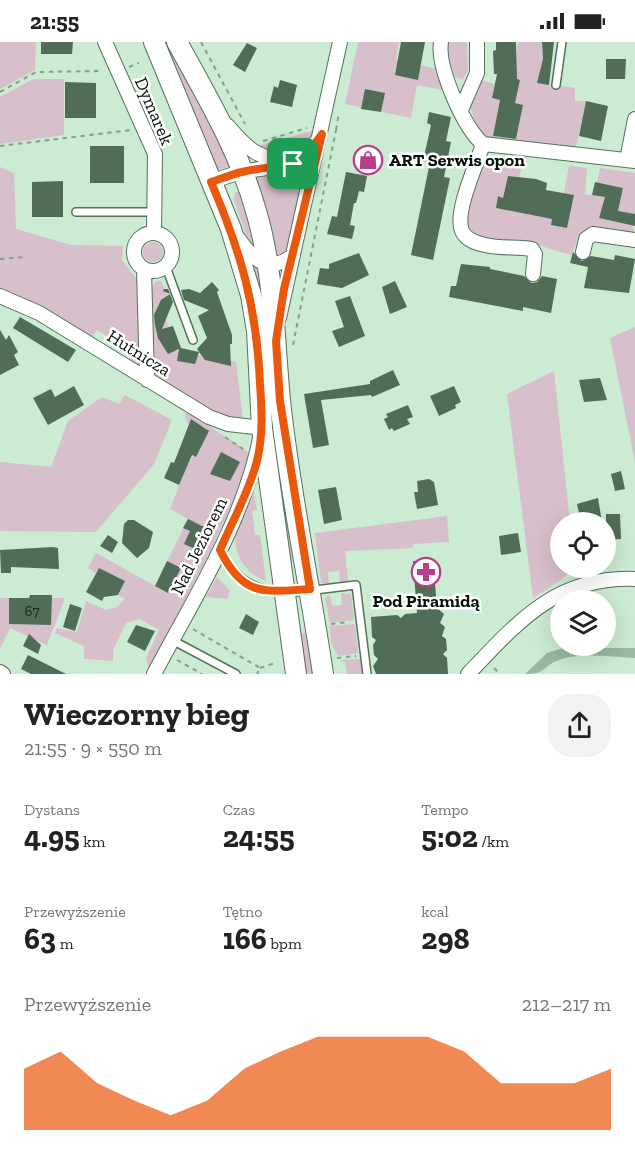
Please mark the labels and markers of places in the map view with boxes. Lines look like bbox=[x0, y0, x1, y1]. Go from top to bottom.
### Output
pin bbox=[267, 138, 318, 189]
shop icon: ART Serwis opon bbox=[352, 144, 384, 176]
place label: ART Serwis opon bbox=[389, 149, 525, 171]
pharmacy icon: Pod Piramidą bbox=[410, 556, 442, 588]
place label: Pod Piramidą bbox=[372, 590, 480, 612]

